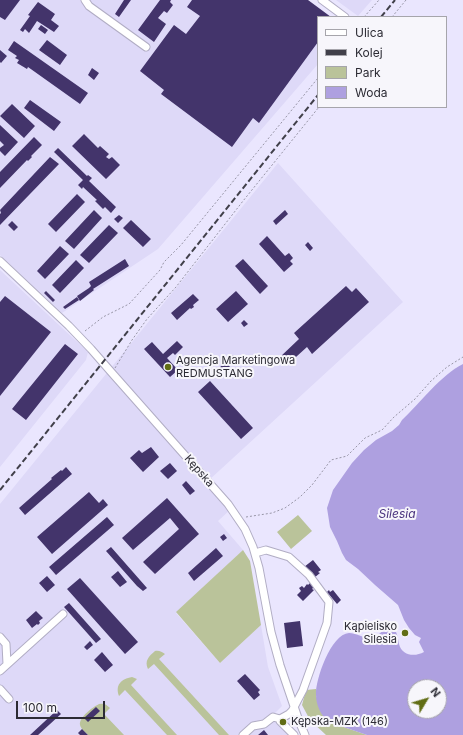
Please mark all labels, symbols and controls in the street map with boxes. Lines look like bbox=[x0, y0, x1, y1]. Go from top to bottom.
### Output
legend bbox=[317, 16, 447, 108]
text: Ulica bbox=[355, 25, 383, 40]
text: Kolej bbox=[355, 45, 383, 60]
text: Park bbox=[355, 65, 381, 80]
text: Woda bbox=[355, 85, 388, 100]
place label: Agencja Marketingowa REDMUSTANG bbox=[176, 354, 295, 380]
marker: Agencja Marketingowa REDMUSTANG bbox=[163, 362, 173, 372]
street label: Kępska bbox=[182, 452, 216, 490]
water label: Silesia bbox=[378, 507, 416, 521]
place label: Kąpielisko Silesia bbox=[344, 620, 397, 646]
marker: Kąpielisko Silesia bbox=[400, 628, 410, 638]
north arrow bbox=[407, 679, 447, 719]
text: N bbox=[428, 685, 444, 700]
scale bar bbox=[18, 693, 107, 719]
text: 100 m bbox=[23, 700, 57, 715]
place label: Kępska-MZK (146) bbox=[291, 715, 388, 729]
marker: Kępska-MZK (146) bbox=[278, 717, 288, 727]

